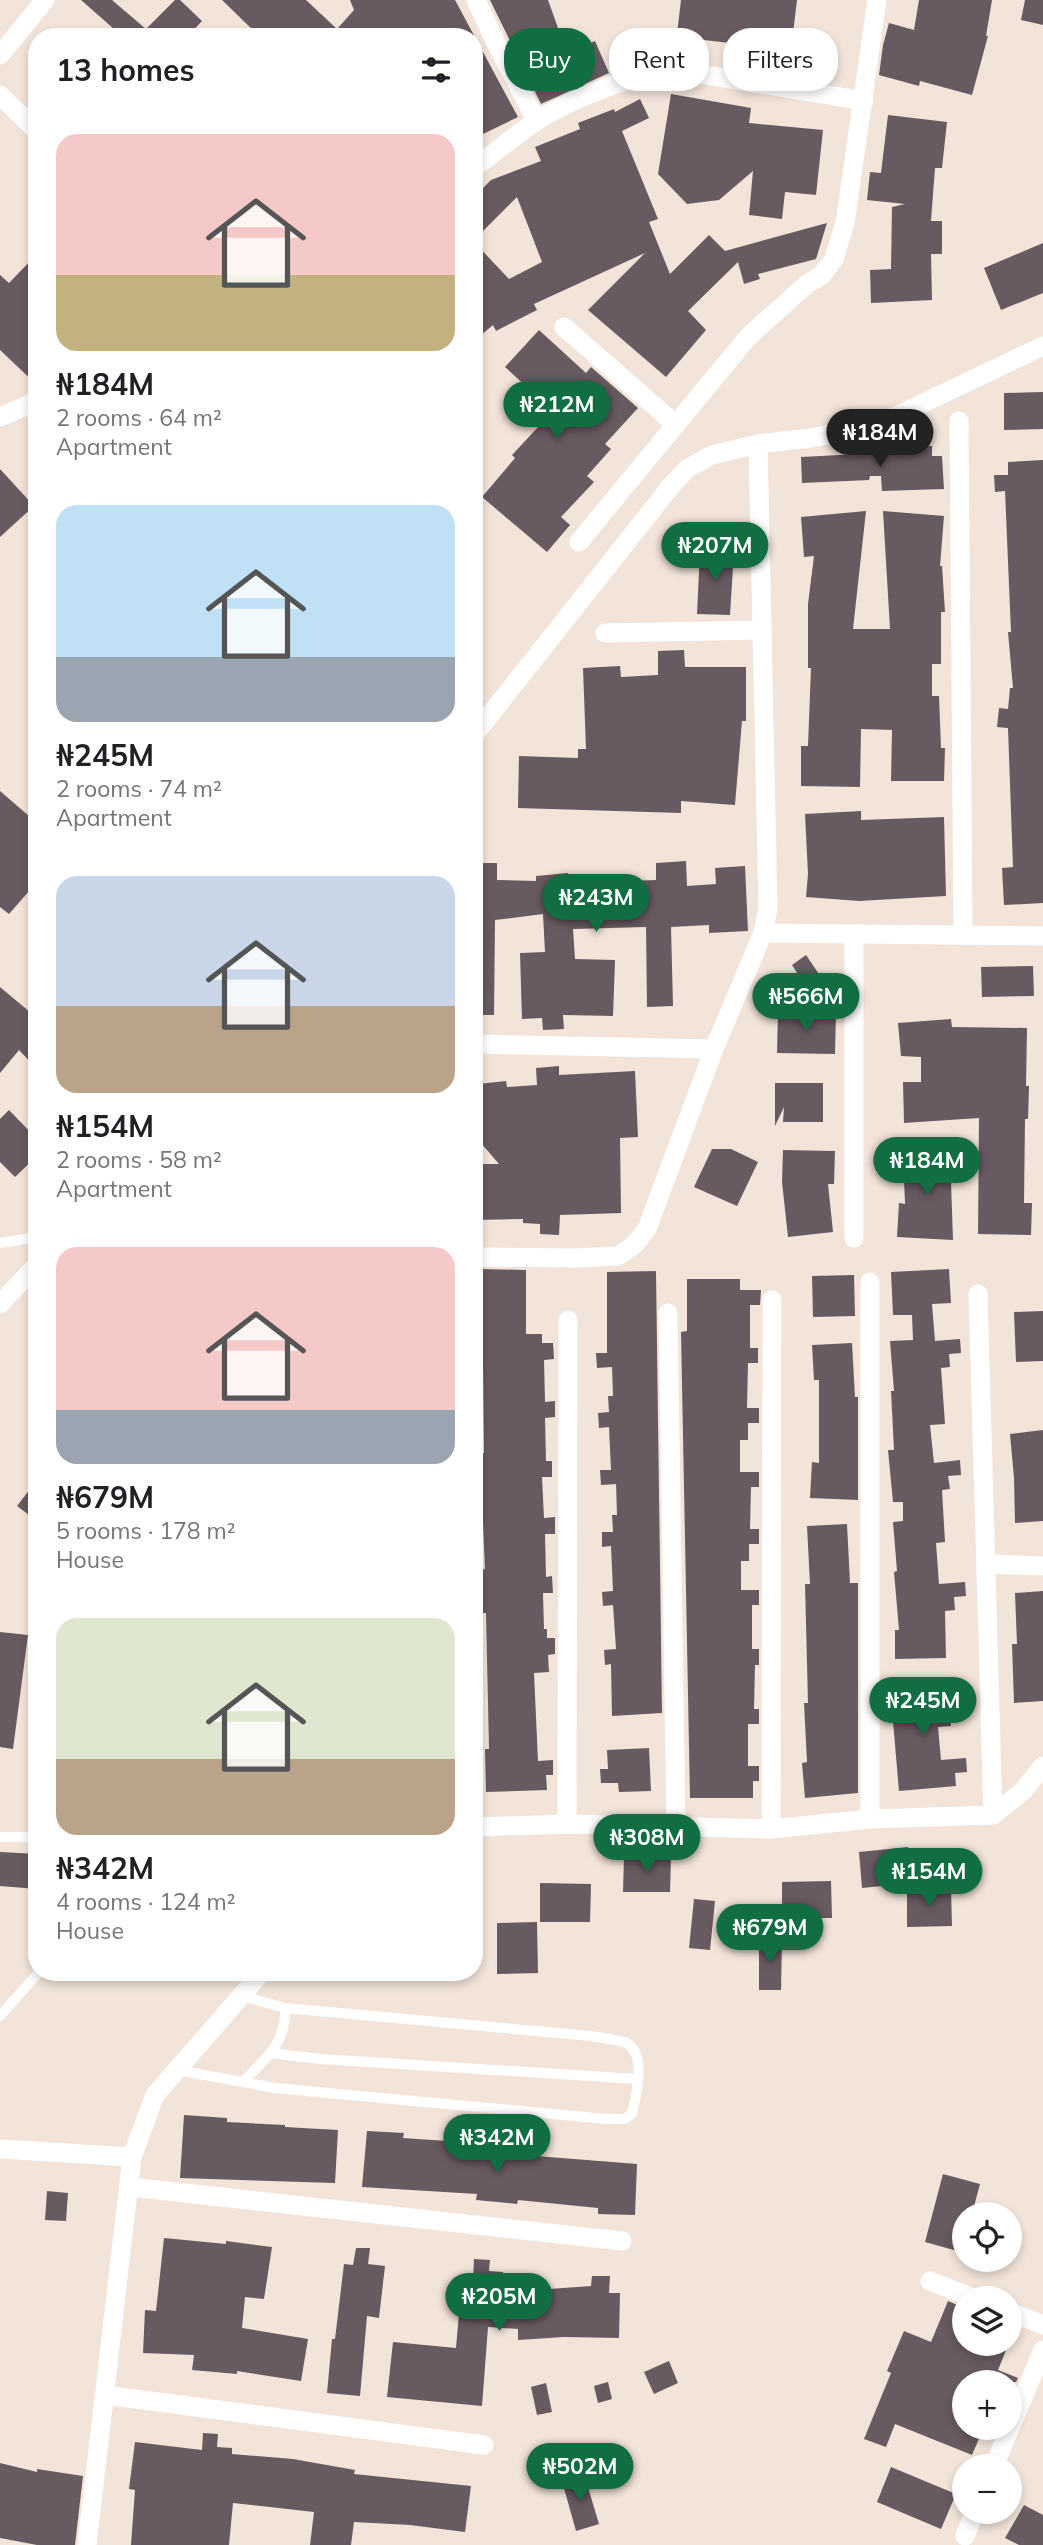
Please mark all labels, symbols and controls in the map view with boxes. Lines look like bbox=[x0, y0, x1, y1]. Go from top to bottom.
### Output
chip: Buy bbox=[504, 28, 595, 91]
chip: Rent bbox=[609, 28, 709, 91]
chip: Filters bbox=[723, 28, 838, 91]
text: 13 homes bbox=[56, 51, 195, 89]
icon: filters bbox=[417, 51, 455, 89]
icon: home bbox=[193, 180, 319, 306]
text: ₦184M bbox=[56, 365, 154, 403]
pin: ₦212M bbox=[508, 382, 606, 441]
text: ₦212M bbox=[519, 389, 595, 418]
text: 2 rooms · 64 m² bbox=[56, 403, 222, 432]
pin: ₦184M bbox=[831, 410, 929, 469]
text: ₦184M bbox=[842, 417, 918, 446]
text: Apartment bbox=[56, 432, 172, 461]
pin: ₦207M bbox=[666, 522, 764, 582]
text: ₦207M bbox=[677, 530, 753, 559]
icon: home bbox=[193, 551, 319, 677]
text: ₦245M bbox=[56, 736, 154, 774]
text: 2 rooms · 74 m² bbox=[56, 774, 222, 803]
text: Apartment bbox=[56, 803, 172, 832]
pin: ₦243M bbox=[547, 874, 645, 934]
text: ₦243M bbox=[558, 882, 634, 911]
icon: home bbox=[193, 922, 319, 1048]
pin: ₦566M bbox=[757, 974, 855, 1033]
text: ₦566M bbox=[768, 981, 844, 1010]
text: ₦154M bbox=[56, 1107, 154, 1145]
pin: ₦184M bbox=[878, 1138, 976, 1197]
text: 2 rooms · 58 m² bbox=[56, 1145, 222, 1174]
text: ₦184M bbox=[889, 1145, 965, 1174]
text: Apartment bbox=[56, 1174, 172, 1203]
icon: home bbox=[193, 1293, 319, 1419]
text: ₦679M bbox=[56, 1478, 154, 1516]
text: 5 rooms · 178 m² bbox=[56, 1516, 236, 1545]
text: House bbox=[56, 1545, 124, 1574]
icon: home bbox=[193, 1664, 319, 1790]
pin: ₦245M bbox=[874, 1678, 972, 1737]
text: ₦245M bbox=[885, 1685, 961, 1714]
pin: ₦308M bbox=[598, 1814, 696, 1874]
text: ₦308M bbox=[609, 1822, 685, 1851]
pin: ₦154M bbox=[880, 1848, 978, 1908]
text: ₦342M bbox=[56, 1849, 154, 1887]
text: ₦154M bbox=[891, 1856, 967, 1885]
text: 4 rooms · 124 m² bbox=[56, 1887, 236, 1916]
pin: ₦679M bbox=[721, 1904, 819, 1964]
text: ₦679M bbox=[732, 1912, 808, 1941]
text: House bbox=[56, 1916, 124, 1945]
pin: ₦342M bbox=[448, 2114, 546, 2174]
text: ₦342M bbox=[459, 2122, 535, 2151]
map controls bbox=[952, 2202, 1022, 2524]
button: locate bbox=[952, 2202, 1022, 2272]
pin: ₦205M bbox=[450, 2274, 548, 2333]
text: ₦205M bbox=[461, 2281, 537, 2310]
button: layers bbox=[952, 2286, 1022, 2356]
button: + bbox=[952, 2370, 1022, 2440]
pin: ₦502M bbox=[531, 2444, 629, 2503]
text: ₦502M bbox=[542, 2451, 618, 2480]
button: − bbox=[952, 2454, 1022, 2524]

